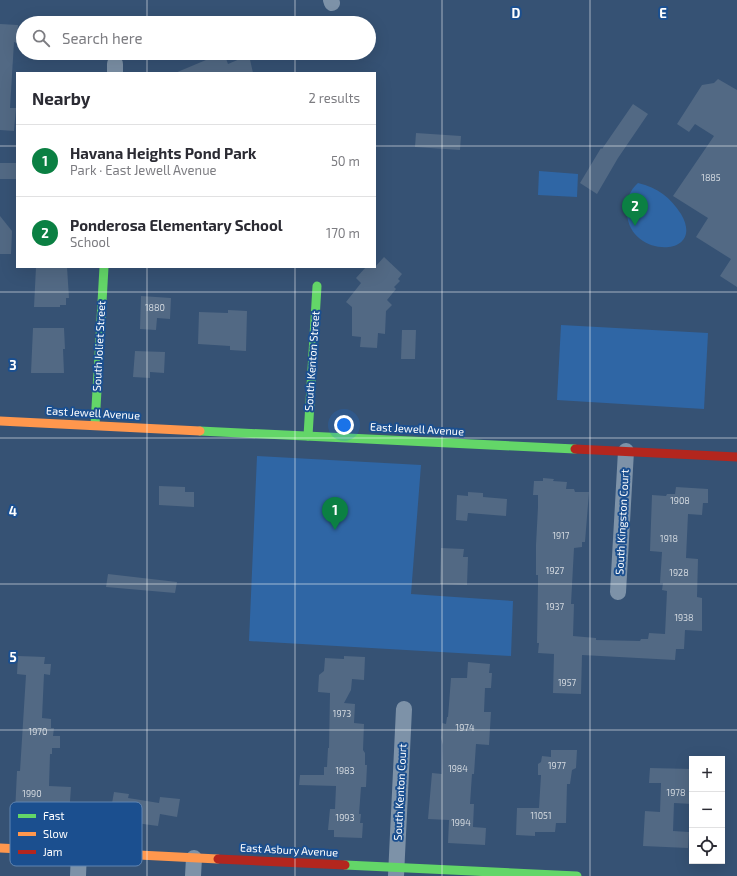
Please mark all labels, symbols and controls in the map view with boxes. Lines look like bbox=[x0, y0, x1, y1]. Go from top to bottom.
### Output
text: D bbox=[512, 5, 521, 21]
text: E bbox=[659, 5, 667, 21]
search box bbox=[16, 16, 376, 60]
icon: search bbox=[30, 27, 52, 49]
text: Search here bbox=[62, 29, 143, 47]
text: Nearby bbox=[32, 88, 90, 108]
text: 2 results bbox=[308, 90, 360, 106]
text: Havana Heights Pond Park bbox=[70, 144, 256, 162]
text: 1 bbox=[42, 153, 48, 169]
text: 50 m bbox=[331, 153, 360, 169]
text: Park · East Jewell Avenue bbox=[70, 162, 217, 178]
house number: 1885 bbox=[701, 172, 721, 183]
pin: 2 bbox=[622, 193, 648, 226]
text: Ponderosa Elementary School bbox=[70, 216, 283, 234]
text: 2 bbox=[41, 225, 49, 241]
text: 170 m bbox=[326, 225, 360, 241]
text: School bbox=[70, 234, 110, 250]
street label: South Joliet Street bbox=[90, 300, 107, 392]
house number: 1880 bbox=[145, 302, 165, 313]
street label: South Kenton Street bbox=[302, 311, 321, 411]
text: 3 bbox=[9, 357, 17, 373]
street label: East Jewell Avenue bbox=[46, 404, 140, 421]
your location bbox=[334, 415, 354, 435]
street label: East Jewell Avenue bbox=[370, 420, 464, 437]
street label: South Kingston Court bbox=[612, 469, 631, 575]
house number: 1908 bbox=[670, 495, 690, 506]
pin: 1 bbox=[322, 497, 348, 530]
text: 4 bbox=[9, 503, 17, 519]
house number: 1917 bbox=[553, 530, 570, 541]
house number: 1918 bbox=[660, 533, 678, 544]
house number: 1927 bbox=[546, 565, 565, 576]
house number: 1928 bbox=[669, 567, 689, 578]
house number: 1937 bbox=[546, 601, 565, 612]
house number: 1938 bbox=[674, 612, 694, 623]
text: 5 bbox=[9, 649, 17, 665]
house number: 1957 bbox=[558, 677, 576, 688]
house number: 1973 bbox=[333, 708, 351, 719]
house number: 1974 bbox=[456, 722, 475, 733]
house number: 1970 bbox=[29, 726, 47, 737]
street label: South Kenton Court bbox=[390, 743, 409, 841]
map controls bbox=[689, 756, 725, 864]
button: + bbox=[689, 756, 725, 792]
house number: 1977 bbox=[548, 760, 566, 771]
house number: 1984 bbox=[448, 763, 468, 774]
house number: 1983 bbox=[335, 765, 355, 776]
house number: 1978 bbox=[667, 787, 685, 798]
house number: 1990 bbox=[22, 788, 42, 799]
button: − bbox=[689, 792, 725, 828]
legend bbox=[10, 802, 142, 866]
text: Fast bbox=[43, 809, 65, 822]
house number: 11051 bbox=[531, 810, 552, 821]
house number: 1993 bbox=[336, 812, 354, 823]
house number: 1994 bbox=[451, 817, 471, 828]
text: Slow bbox=[43, 827, 68, 840]
button: locate bbox=[689, 828, 725, 864]
street label: East Asbury Avenue bbox=[240, 840, 338, 859]
text: Jam bbox=[43, 845, 62, 858]

